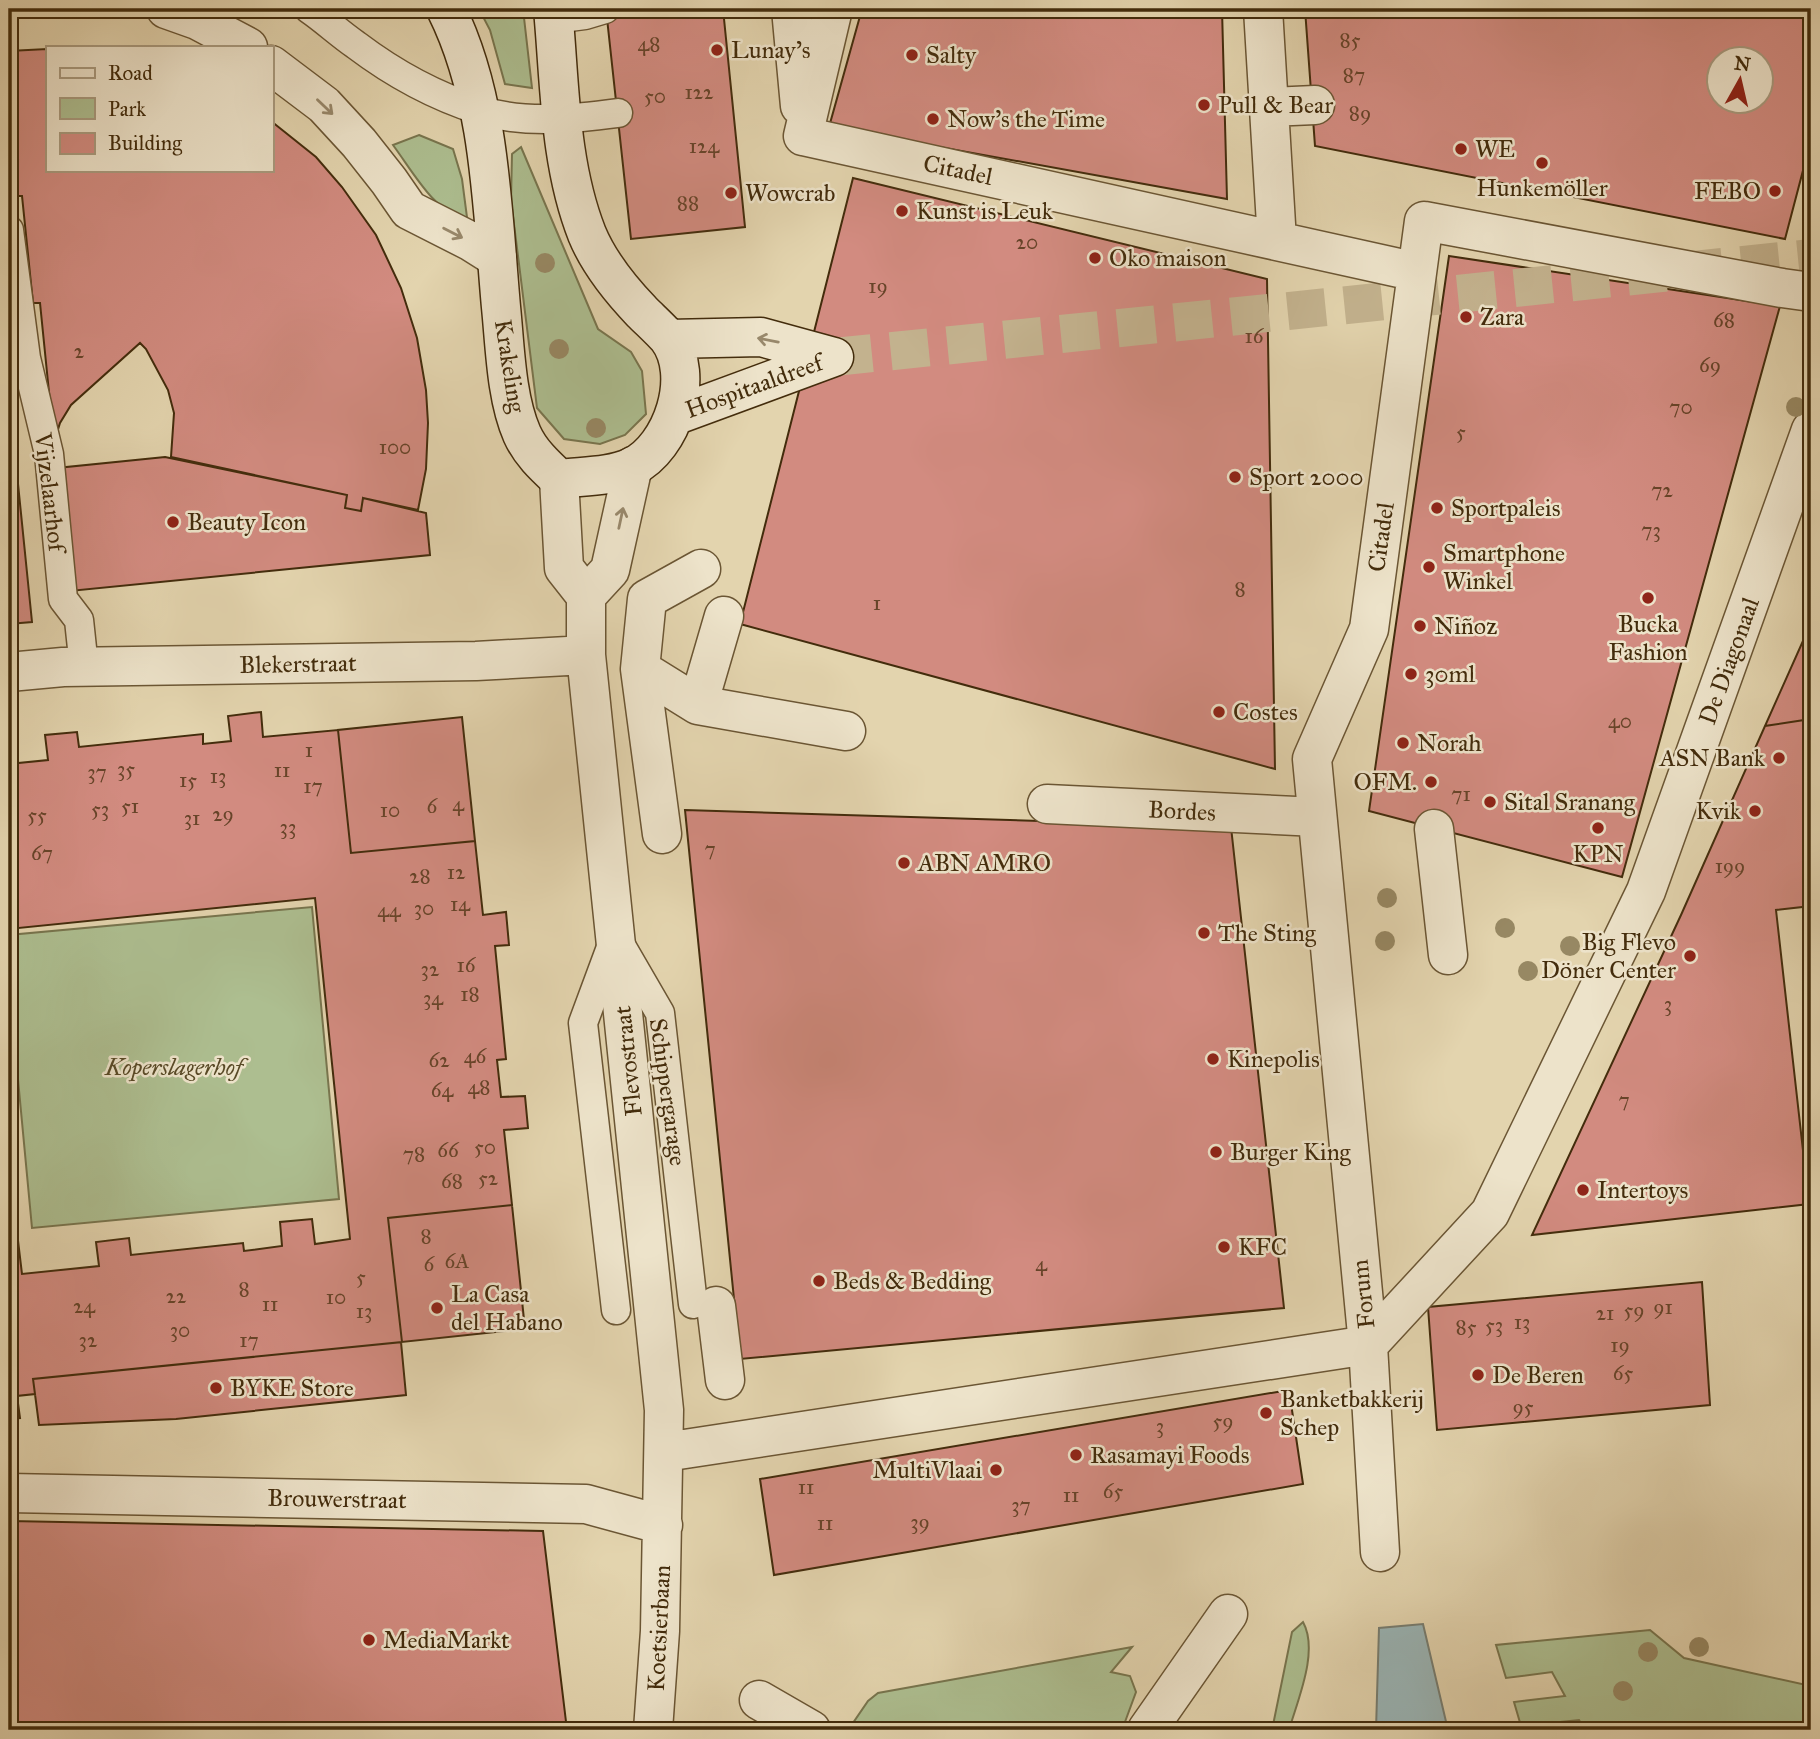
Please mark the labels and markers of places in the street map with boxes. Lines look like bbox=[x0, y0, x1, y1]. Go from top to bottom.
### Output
place label: Lunay's bbox=[731, 35, 811, 65]
place label: Salty bbox=[926, 40, 977, 70]
marker: Lunay's bbox=[709, 42, 725, 58]
marker: Salty bbox=[904, 47, 920, 63]
place label: Pull & Bear bbox=[1218, 90, 1333, 120]
marker: Pull & Bear bbox=[1196, 97, 1212, 113]
place label: Now's the Time bbox=[947, 104, 1105, 134]
marker: Now's the Time bbox=[925, 111, 941, 127]
place label: WE bbox=[1475, 134, 1515, 164]
marker: WE bbox=[1453, 141, 1469, 157]
marker: Hunkemöller bbox=[1534, 155, 1550, 171]
place label: Hunkemöller bbox=[1476, 173, 1608, 203]
place label: FEBO bbox=[1694, 176, 1761, 206]
place label: Wowcrab bbox=[745, 178, 835, 208]
marker: FEBO bbox=[1767, 183, 1783, 199]
marker: Wowcrab bbox=[723, 185, 739, 201]
place label: Kunst is Leuk bbox=[916, 196, 1054, 226]
marker: Kunst is Leuk bbox=[894, 203, 910, 219]
place label: Oko maison bbox=[1109, 243, 1226, 273]
marker: Oko maison bbox=[1087, 250, 1103, 266]
place label: Zara bbox=[1480, 302, 1525, 332]
marker: Zara bbox=[1458, 309, 1474, 325]
place label: Sport 2000 bbox=[1249, 462, 1363, 492]
marker: Sport 2000 bbox=[1227, 469, 1243, 485]
place label: Sportpaleis bbox=[1451, 493, 1560, 523]
marker: Sportpaleis bbox=[1429, 500, 1445, 516]
place label: Beauty Icon bbox=[187, 507, 306, 537]
marker: Beauty Icon bbox=[165, 514, 181, 530]
place label: Smartphone Winkel bbox=[1443, 538, 1565, 596]
marker: Smartphone Winkel bbox=[1421, 559, 1437, 575]
marker: Bucka Fashion bbox=[1640, 590, 1656, 606]
place label: Bucka Fashion bbox=[1608, 609, 1688, 667]
place label: Niñoz bbox=[1434, 611, 1497, 641]
marker: Niñoz bbox=[1412, 618, 1428, 634]
place label: 30ml bbox=[1425, 659, 1476, 689]
marker: 30ml bbox=[1403, 666, 1419, 682]
place label: Costes bbox=[1233, 697, 1298, 727]
marker: Costes bbox=[1211, 704, 1227, 720]
place label: Norah bbox=[1417, 728, 1482, 758]
marker: Norah bbox=[1395, 735, 1411, 751]
place label: ASN Bank bbox=[1658, 743, 1766, 773]
marker: ASN Bank bbox=[1771, 750, 1787, 766]
place label: OFM. bbox=[1354, 767, 1417, 797]
marker: OFM. bbox=[1423, 774, 1439, 790]
place label: Sital Sranang bbox=[1504, 787, 1636, 817]
marker: Sital Sranang bbox=[1482, 794, 1498, 810]
place label: Kvik bbox=[1695, 796, 1742, 826]
marker: Kvik bbox=[1747, 803, 1763, 819]
marker: KPN bbox=[1590, 820, 1606, 836]
place label: KPN bbox=[1572, 839, 1624, 869]
place label: ABN AMRO bbox=[917, 848, 1051, 878]
marker: ABN AMRO bbox=[896, 855, 912, 871]
place label: The Sting bbox=[1218, 918, 1317, 948]
marker: The Sting bbox=[1196, 925, 1212, 941]
place label: Big Flevo Döner Center bbox=[1541, 927, 1676, 985]
marker: Big Flevo Döner Center bbox=[1682, 948, 1698, 964]
place label: Kinepolis bbox=[1227, 1044, 1320, 1074]
marker: Kinepolis bbox=[1205, 1051, 1221, 1067]
place label: Burger King bbox=[1230, 1137, 1352, 1167]
marker: Burger King bbox=[1208, 1144, 1224, 1160]
place label: Intertoys bbox=[1597, 1175, 1688, 1205]
marker: Intertoys bbox=[1575, 1182, 1591, 1198]
place label: KFC bbox=[1238, 1232, 1287, 1262]
marker: KFC bbox=[1216, 1239, 1232, 1255]
place label: Beds & Bedding bbox=[833, 1266, 992, 1296]
marker: Beds & Bedding bbox=[811, 1273, 827, 1289]
place label: La Casa del Habano bbox=[451, 1279, 563, 1337]
marker: La Casa del Habano bbox=[429, 1300, 445, 1316]
place label: De Beren bbox=[1492, 1360, 1584, 1390]
marker: De Beren bbox=[1470, 1367, 1486, 1383]
place label: BYKE Store bbox=[230, 1373, 354, 1403]
marker: BYKE Store bbox=[208, 1380, 224, 1396]
place label: Banketbakkerij Schep bbox=[1280, 1384, 1424, 1442]
marker: Banketbakkerij Schep bbox=[1258, 1405, 1274, 1421]
place label: Rasamayi Foods bbox=[1090, 1440, 1249, 1470]
marker: Rasamayi Foods bbox=[1068, 1447, 1084, 1463]
place label: MultiVlaai bbox=[873, 1455, 982, 1485]
marker: MultiVlaai bbox=[988, 1462, 1004, 1478]
place label: MediaMarkt bbox=[383, 1625, 510, 1655]
marker: MediaMarkt bbox=[361, 1632, 377, 1648]

